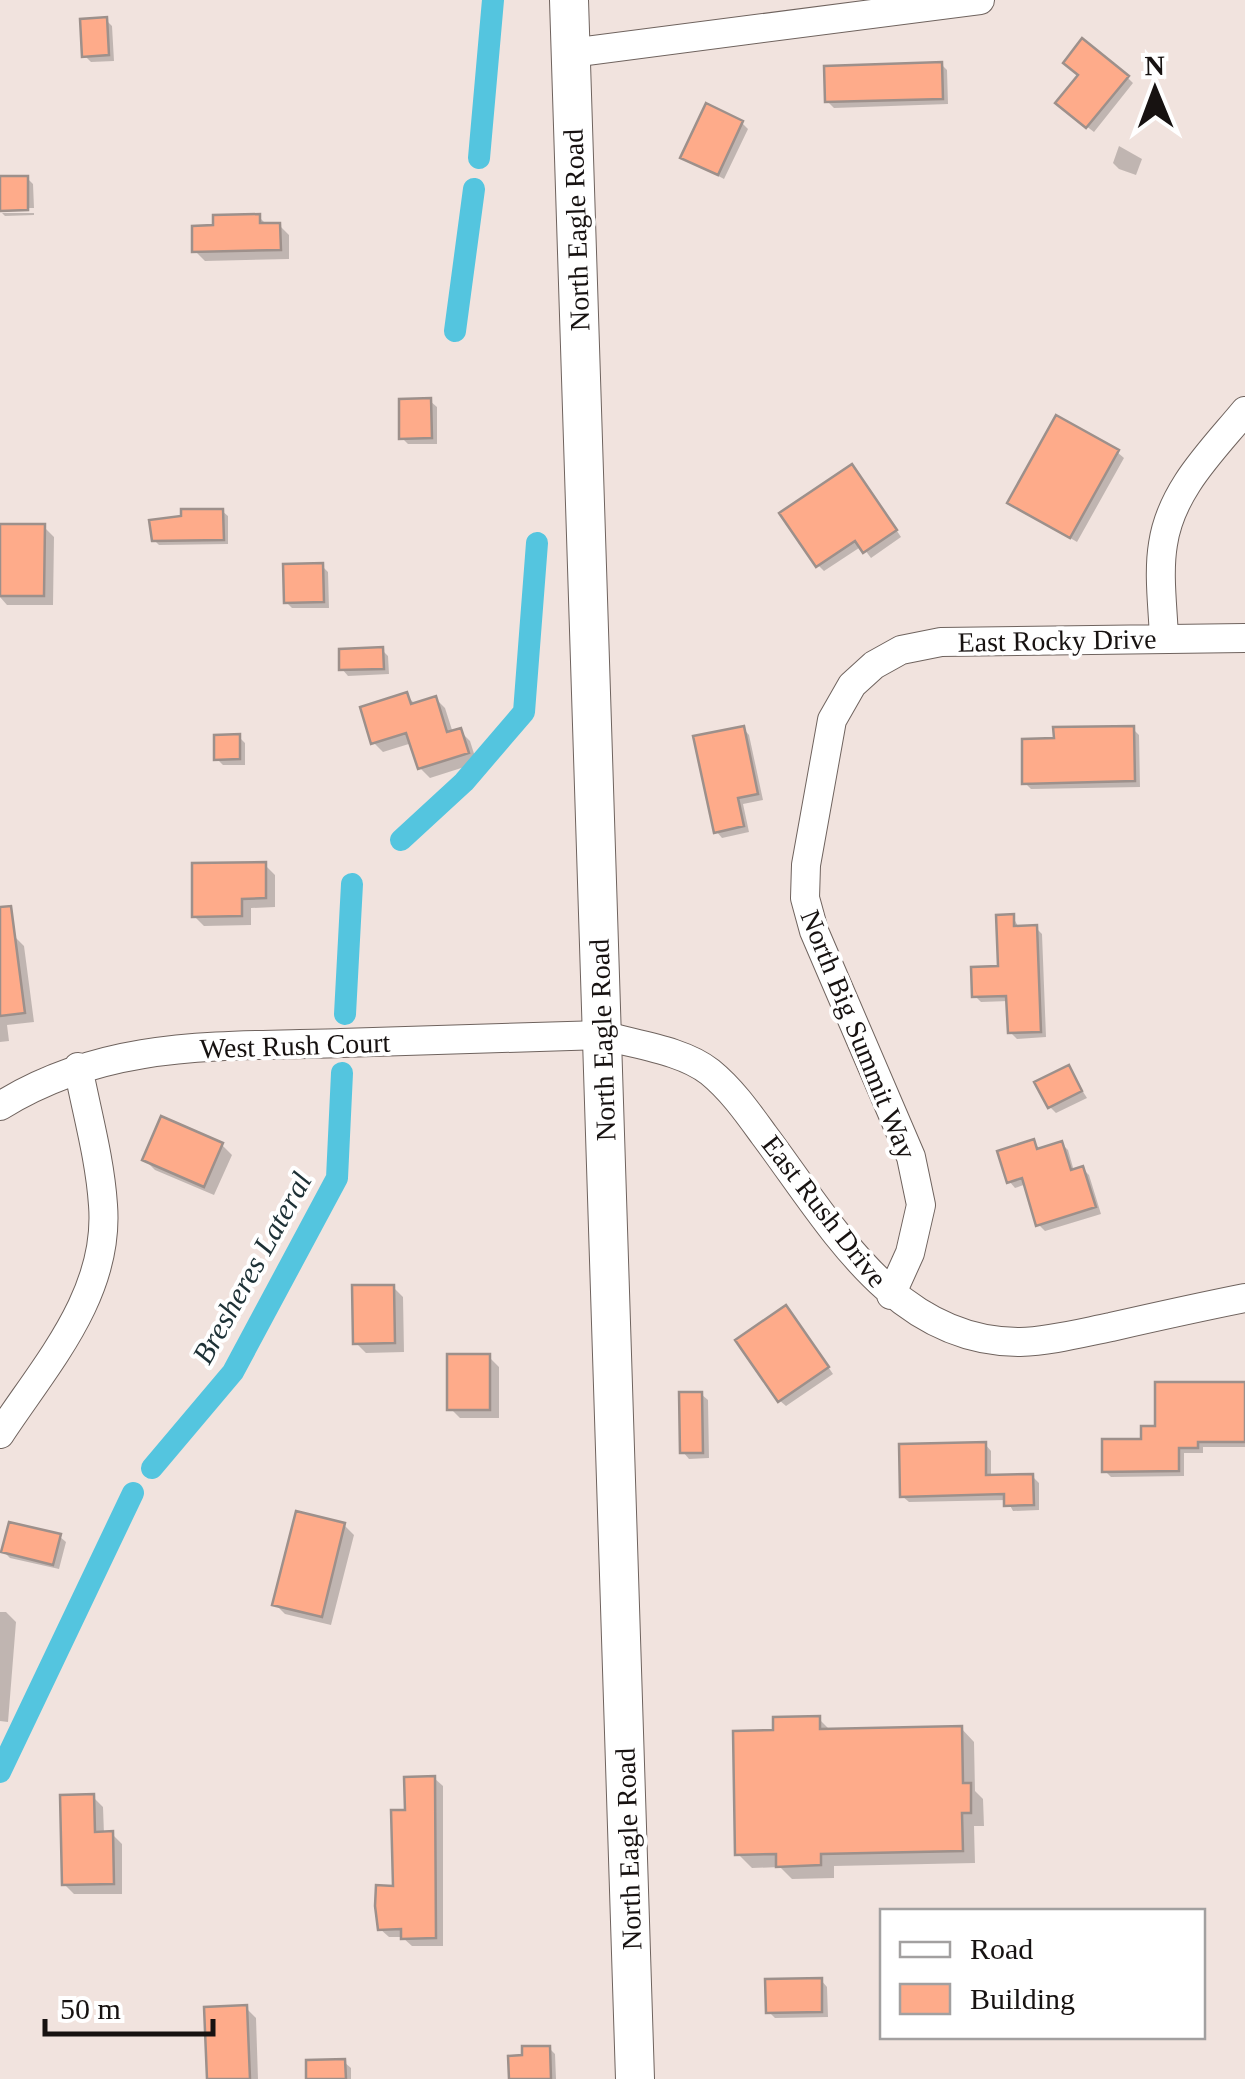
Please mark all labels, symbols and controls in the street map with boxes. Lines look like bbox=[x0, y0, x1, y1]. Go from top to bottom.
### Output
north arrow bbox=[1105, 40, 1205, 140]
text: N bbox=[1144, 50, 1165, 81]
street label: North Eagle Road bbox=[557, 128, 596, 332]
street label: East Rocky Drive bbox=[957, 623, 1157, 658]
street label: North Big Summit Way bbox=[794, 905, 923, 1163]
street label: North Eagle Road bbox=[583, 938, 622, 1142]
street label: West Rush Court bbox=[199, 1027, 391, 1064]
street label: East Rush Drive bbox=[756, 1129, 893, 1293]
water label: Bresheres Lateral bbox=[185, 1166, 318, 1369]
street label: North Eagle Road bbox=[609, 1747, 648, 1951]
legend bbox=[880, 1909, 1205, 2039]
text: Road bbox=[970, 1932, 1033, 1965]
scale bar bbox=[45, 1974, 212, 2036]
text: Building bbox=[970, 1982, 1075, 2015]
text: 50 m bbox=[60, 1992, 121, 2025]

